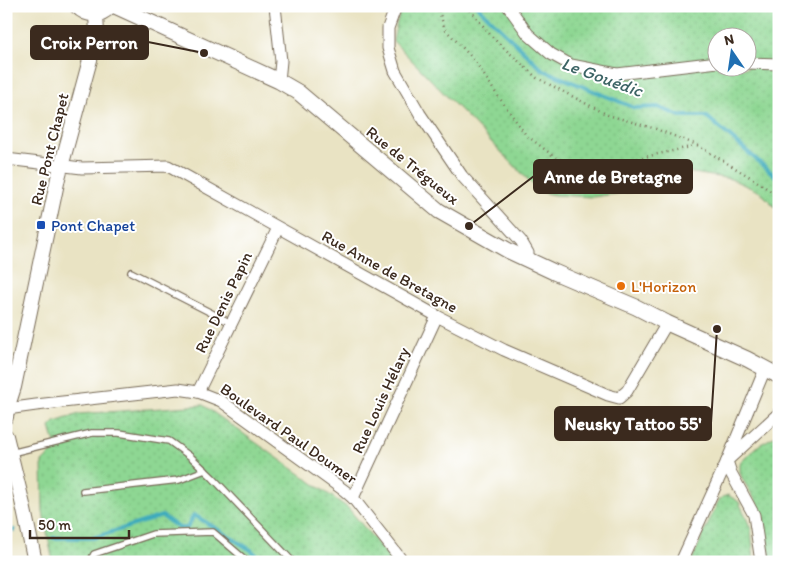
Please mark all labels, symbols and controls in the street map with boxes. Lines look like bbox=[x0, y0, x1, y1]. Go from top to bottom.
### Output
callout: Croix Perron bbox=[31, 26, 148, 59]
north arrow bbox=[708, 28, 758, 78]
text: N bbox=[723, 30, 736, 49]
text: Croix Perron bbox=[41, 32, 138, 54]
water label: Le Gouédic bbox=[558, 52, 647, 102]
street label: Rue Pont Chapet bbox=[26, 91, 73, 207]
street label: Rue de Trégueux bbox=[362, 122, 463, 209]
callout: Anne de Bretagne bbox=[534, 160, 692, 193]
text: Anne de Bretagne bbox=[543, 166, 682, 188]
place label: Pont Chapet bbox=[51, 216, 135, 235]
marker: Pont Chapet bbox=[35, 219, 47, 231]
street label: Rue Anne de Bretagne bbox=[319, 226, 461, 317]
street label: Rue Denis Papin bbox=[191, 249, 256, 356]
place label: L'Horizon bbox=[631, 277, 696, 296]
marker: L'Horizon bbox=[615, 280, 627, 292]
street label: Rue Louis Hélary bbox=[348, 344, 414, 456]
street label: Boulevard Paul Doumer bbox=[217, 379, 361, 488]
callout: Neusky Tattoo 55' bbox=[555, 407, 711, 440]
text: Neusky Tattoo 55' bbox=[564, 413, 702, 435]
scale bar bbox=[30, 508, 129, 540]
text: 50 m bbox=[38, 516, 71, 534]

